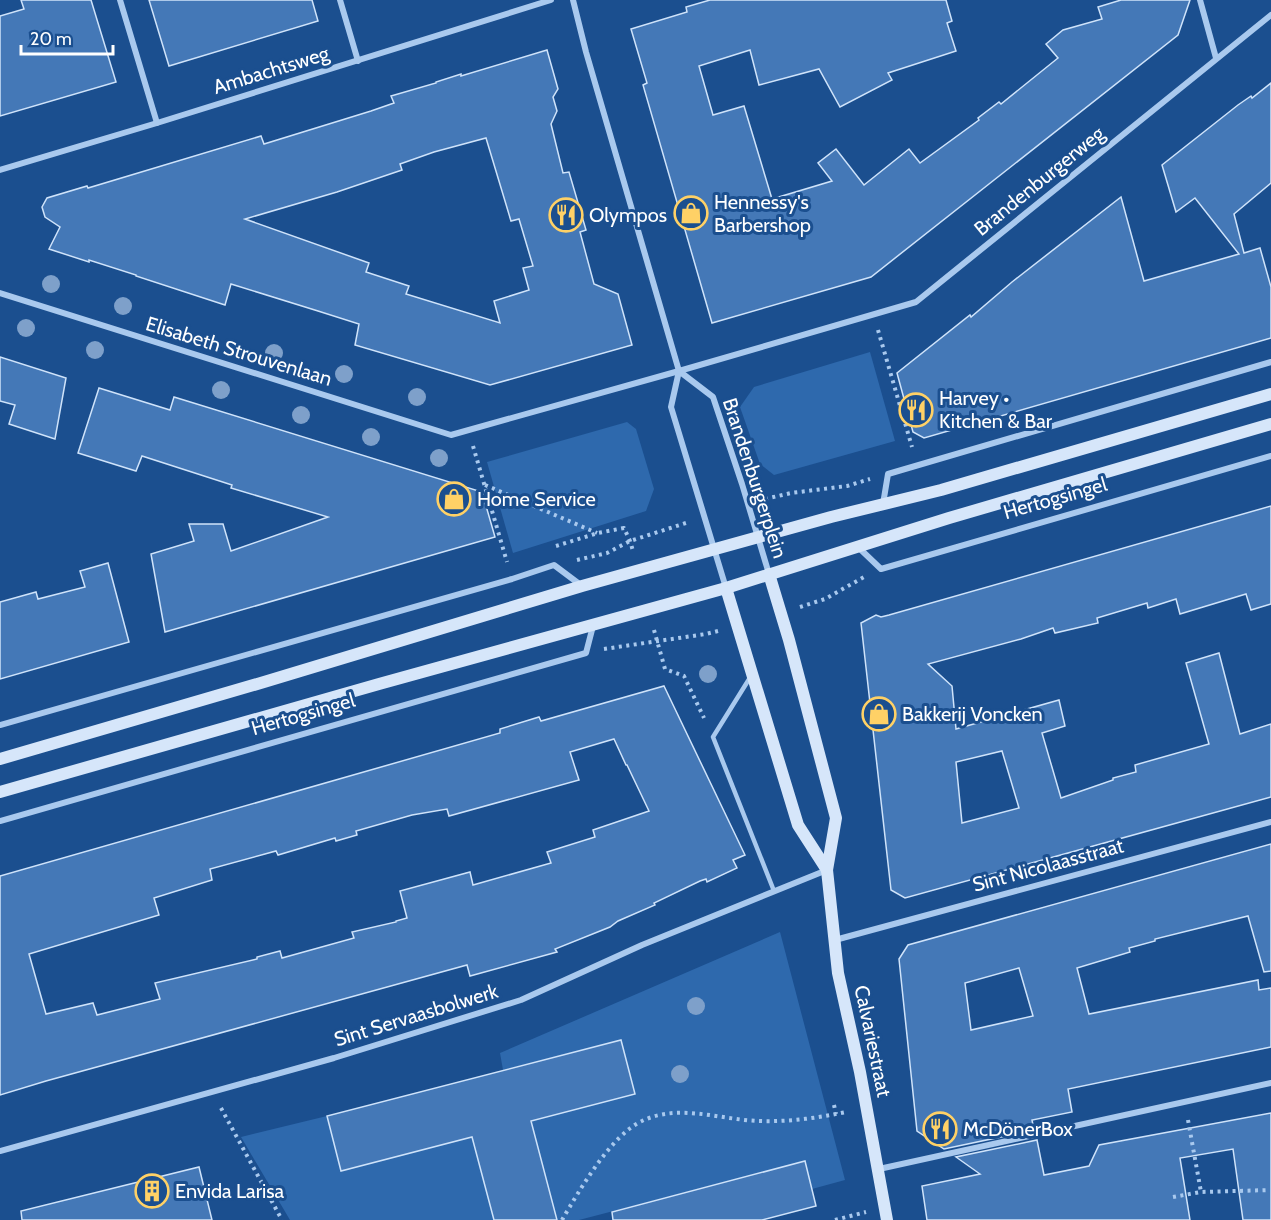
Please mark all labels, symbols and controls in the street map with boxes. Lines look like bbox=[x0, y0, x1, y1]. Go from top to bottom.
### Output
scale bar bbox=[21, 18, 112, 56]
text: 20 m bbox=[30, 28, 72, 50]
street label: Ambachtsweg bbox=[210, 41, 333, 99]
street label: Brandenburgerweg bbox=[969, 121, 1110, 241]
place label: Hennessy's Barbershop bbox=[714, 190, 811, 237]
shop icon: Hennessy's Barbershop bbox=[673, 195, 709, 231]
restaurant icon: Olympos bbox=[548, 197, 584, 233]
place label: Olympos bbox=[589, 203, 667, 227]
street label: Elisabeth Strouvenlaan bbox=[143, 311, 335, 391]
place label: Harvey • Kitchen & Bar bbox=[939, 386, 1053, 433]
restaurant icon: Harvey • Kitchen & Bar bbox=[898, 392, 934, 428]
street label: Brandenburgerplein bbox=[718, 395, 792, 561]
street label: Hertogsingel bbox=[1000, 472, 1110, 524]
shop icon: Home Service bbox=[436, 481, 472, 517]
place label: Home Service bbox=[477, 487, 596, 511]
street label: Hertogsingel bbox=[248, 688, 358, 740]
shop icon: Bakkerij Voncken bbox=[861, 696, 897, 732]
place label: Bakkerij Voncken bbox=[902, 702, 1043, 726]
street label: Sint Nicolaasstraat bbox=[970, 833, 1126, 897]
street label: Sint Servaasbolwerk bbox=[331, 979, 501, 1051]
street label: Calvariestraat bbox=[849, 983, 897, 1099]
restaurant icon: McDönerBox bbox=[922, 1111, 958, 1147]
place label: McDönerBox bbox=[963, 1117, 1073, 1141]
building icon: Envida Larisa bbox=[134, 1173, 170, 1209]
place label: Envida Larisa bbox=[175, 1179, 285, 1203]

